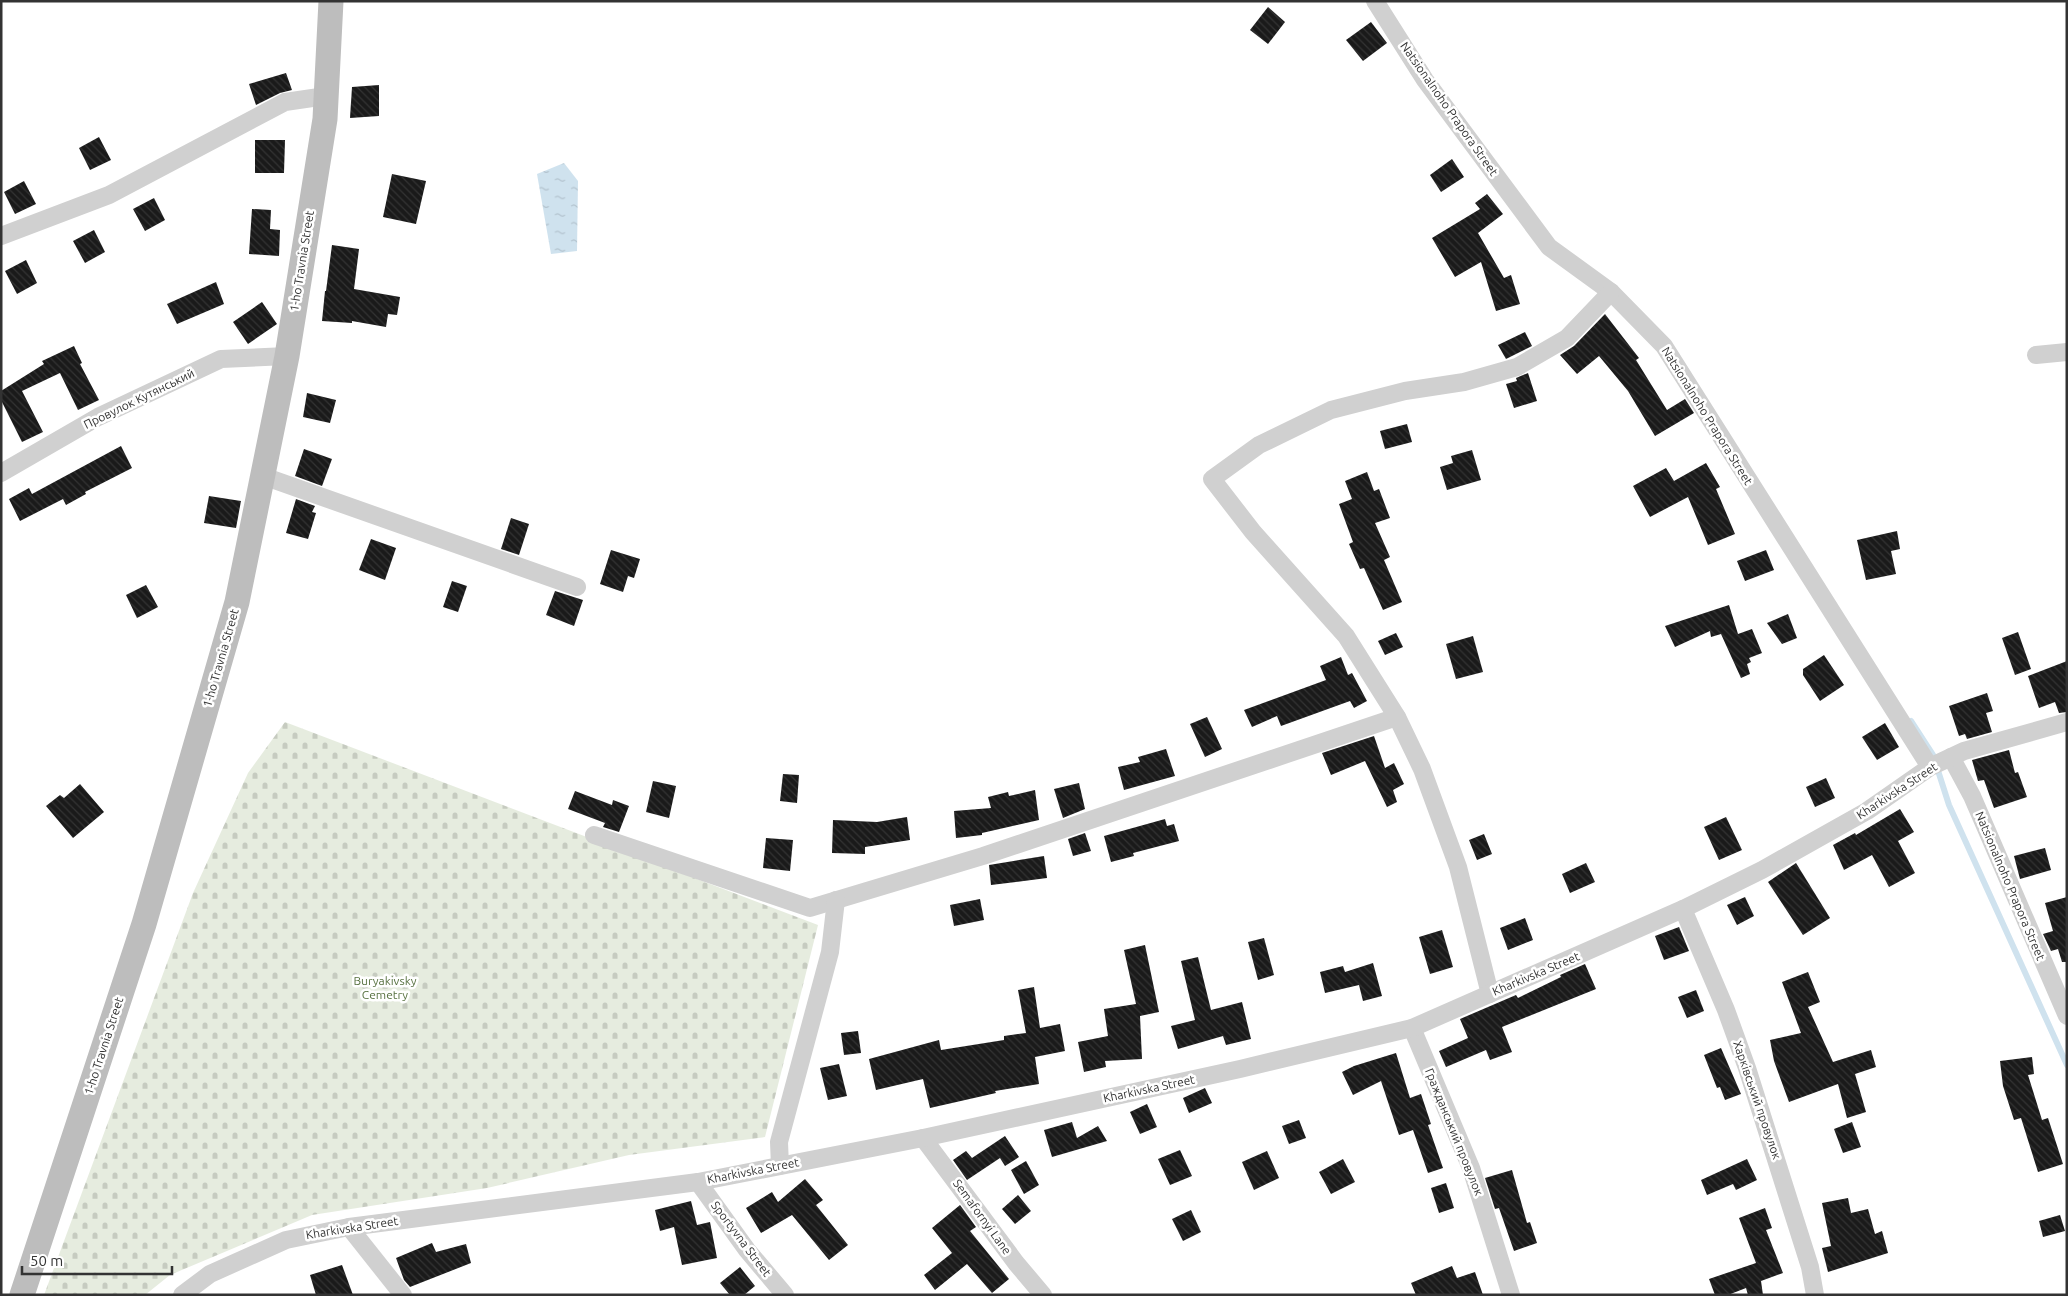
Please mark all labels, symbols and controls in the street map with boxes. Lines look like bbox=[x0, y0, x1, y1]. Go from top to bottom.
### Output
street label: Natsionalnoho Prapora Street bbox=[1398, 39, 1501, 178]
street label: 1-ho Travnia Street bbox=[287, 209, 316, 312]
street label: Natsionalnoho Prapora Street bbox=[1659, 344, 1756, 487]
street label: Провулок Кутянський bbox=[81, 366, 196, 431]
street label: 1-ho Travnia Street bbox=[200, 607, 241, 709]
street label: Kharkivska Street bbox=[1854, 760, 1940, 821]
street label: Natsionalnoho Prapora Street bbox=[1973, 810, 2048, 962]
street label: Kharkivska Street bbox=[1490, 949, 1582, 998]
park label: Buryakivsky Cemetry bbox=[353, 974, 417, 1001]
street label: 1-ho Travnia Street bbox=[82, 995, 126, 1096]
street label: Харківський провулок bbox=[1731, 1039, 1784, 1161]
street label: Гражданський провулок bbox=[1423, 1066, 1486, 1197]
street label: Kharkivska Street bbox=[1102, 1072, 1196, 1105]
street label: Kharkivska Street bbox=[706, 1155, 800, 1186]
street label: Semafornyi Lane bbox=[951, 1177, 1014, 1257]
street label: Sportyvna Street bbox=[709, 1199, 774, 1279]
street label: Kharkivska Street bbox=[305, 1214, 399, 1241]
scale bar bbox=[22, 1244, 172, 1276]
text: 50 m bbox=[30, 1252, 63, 1269]

